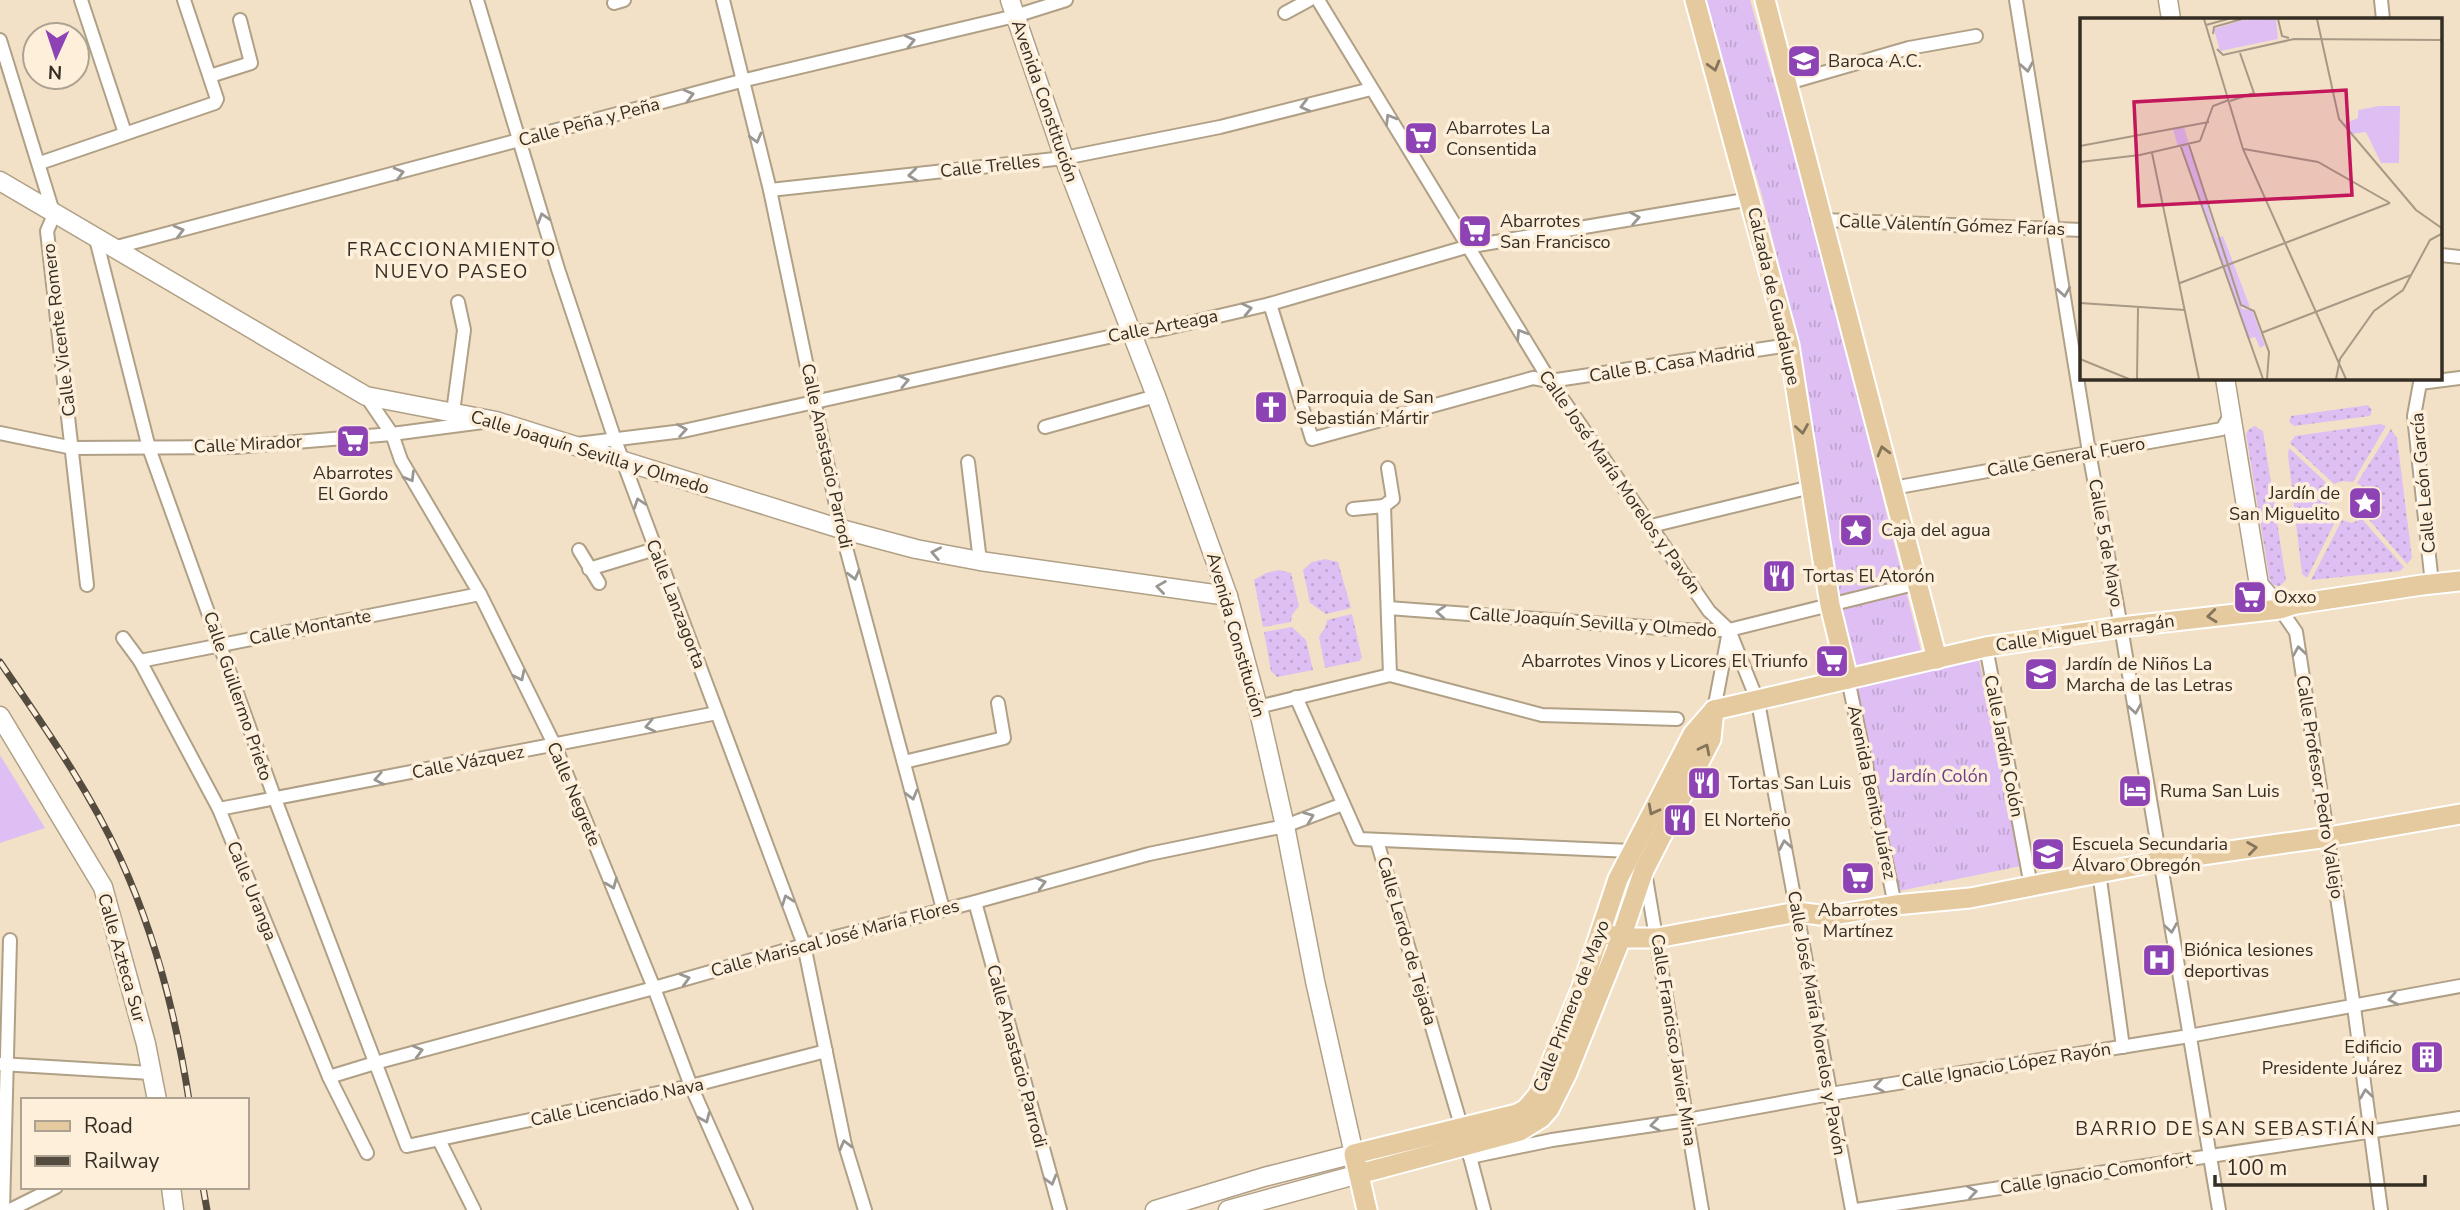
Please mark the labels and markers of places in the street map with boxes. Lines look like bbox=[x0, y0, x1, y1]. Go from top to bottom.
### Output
school or university icon: Baroca A.C. bbox=[1785, 42, 1823, 80]
place label: Baroca A.C. bbox=[1828, 49, 1922, 73]
place label: Abarrotes La Consentida bbox=[1446, 116, 1550, 161]
supermarket icon: Abarrotes La Consentida bbox=[1402, 119, 1440, 157]
place label: Abarrotes San Francisco bbox=[1500, 209, 1611, 254]
supermarket icon: Abarrotes San Francisco bbox=[1456, 212, 1494, 250]
place label: Parroquia de San Sebastián Mártir bbox=[1296, 385, 1434, 430]
church icon: Parroquia de San Sebastián Mártir bbox=[1252, 388, 1290, 426]
supermarket icon: Abarrotes El Gordo bbox=[334, 422, 372, 460]
place label: Abarrotes El Gordo bbox=[313, 461, 393, 506]
place label: Jardín de San Miguelito bbox=[2229, 481, 2340, 526]
place icon: Jardín de San Miguelito bbox=[2346, 484, 2384, 522]
place icon: Caja del agua bbox=[1837, 511, 1875, 549]
place label: Caja del agua bbox=[1881, 518, 1991, 542]
restaurant icon: Tortas El Atorón bbox=[1760, 557, 1798, 595]
place label: Tortas El Atorón bbox=[1803, 564, 1935, 588]
supermarket icon: Oxxo bbox=[2231, 578, 2269, 616]
place label: Oxxo bbox=[2274, 585, 2317, 609]
supermarket icon: Abarrotes Vinos y Licores El Triunfo bbox=[1813, 642, 1851, 680]
place label: Abarrotes Vinos y Licores El Triunfo bbox=[1521, 649, 1808, 673]
place label: Jardín de Niños La Marcha de las Letras bbox=[2065, 652, 2233, 697]
school or university icon: Jardín de Niños La Marcha de las Letras bbox=[2022, 655, 2060, 693]
restaurant icon: Tortas San Luis bbox=[1685, 764, 1723, 802]
place label: Tortas San Luis bbox=[1728, 771, 1852, 795]
hotel icon: Ruma San Luis bbox=[2116, 772, 2154, 810]
place label: Ruma San Luis bbox=[2160, 779, 2280, 803]
restaurant icon: El Norteño bbox=[1661, 801, 1699, 839]
place label: El Norteño bbox=[1704, 808, 1791, 832]
place label: Escuela Secundaria Álvaro Obregón bbox=[2072, 832, 2228, 877]
school or university icon: Escuela Secundaria Álvaro Obregón bbox=[2029, 835, 2067, 873]
supermarket icon: Abarrotes Martínez bbox=[1839, 859, 1877, 897]
place label: Abarrotes Martínez bbox=[1818, 898, 1898, 943]
place label: Biónica lesiones deportivas bbox=[2184, 938, 2313, 983]
hospital icon: Biónica lesiones deportivas bbox=[2140, 941, 2178, 979]
place label: Edificio Presidente Juárez bbox=[2262, 1035, 2402, 1080]
building icon: Edificio Presidente Juárez bbox=[2408, 1038, 2446, 1076]

